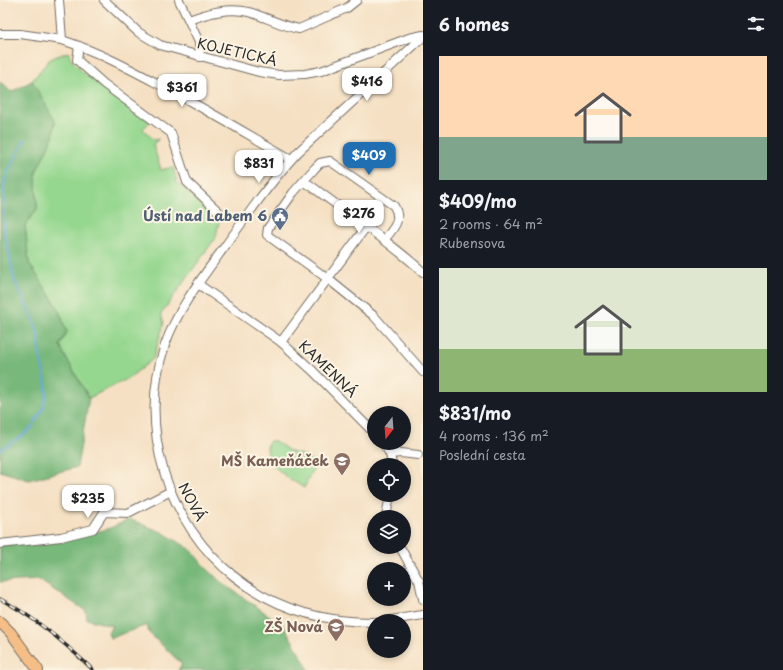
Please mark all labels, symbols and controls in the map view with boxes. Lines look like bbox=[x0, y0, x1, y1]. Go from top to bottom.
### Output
text: 6 homes bbox=[439, 11, 509, 37]
icon: filters bbox=[745, 13, 767, 35]
street label: KOJETICKÁ bbox=[195, 32, 279, 71]
pin: $416 bbox=[343, 68, 391, 102]
text: $416 bbox=[351, 71, 383, 90]
pin: $361 bbox=[158, 74, 206, 108]
text: $361 bbox=[167, 77, 197, 96]
icon: home bbox=[567, 82, 639, 154]
pin: $409 bbox=[345, 142, 393, 176]
text: $409 bbox=[352, 145, 386, 164]
pin: $831 bbox=[235, 150, 283, 184]
text: $831 bbox=[244, 153, 274, 172]
text: $409/mo bbox=[439, 188, 516, 214]
pin: $276 bbox=[335, 200, 383, 234]
text: $276 bbox=[343, 203, 375, 222]
place label: Ústí nad Labem 6 bbox=[143, 205, 267, 226]
public building icon: Ústí nad Labem 6 bbox=[270, 206, 290, 231]
text: 2 rooms · 64 m² bbox=[439, 214, 543, 233]
text: Rubensova bbox=[439, 233, 505, 252]
icon: home bbox=[567, 294, 639, 366]
street label: KAMENNÁ bbox=[294, 335, 363, 402]
text: $831/mo bbox=[439, 400, 511, 426]
north arrow bbox=[367, 406, 411, 450]
map controls bbox=[367, 406, 411, 658]
text: 4 rooms · 136 m² bbox=[439, 426, 549, 445]
text: Poslední cesta bbox=[439, 445, 526, 464]
place label: MŠ Kameňáček bbox=[221, 450, 330, 471]
school or university icon: MŠ Kameňáček bbox=[332, 451, 352, 476]
button: locate bbox=[367, 458, 411, 502]
street label: NOVÁ bbox=[173, 479, 212, 525]
pin: $235 bbox=[64, 485, 112, 519]
text: $235 bbox=[71, 488, 105, 507]
button: layers bbox=[367, 510, 411, 554]
button: + bbox=[367, 562, 411, 606]
button: − bbox=[367, 614, 411, 658]
place label: ZŠ Nová bbox=[264, 616, 323, 637]
school or university icon: ZŠ Nová bbox=[326, 617, 346, 642]

